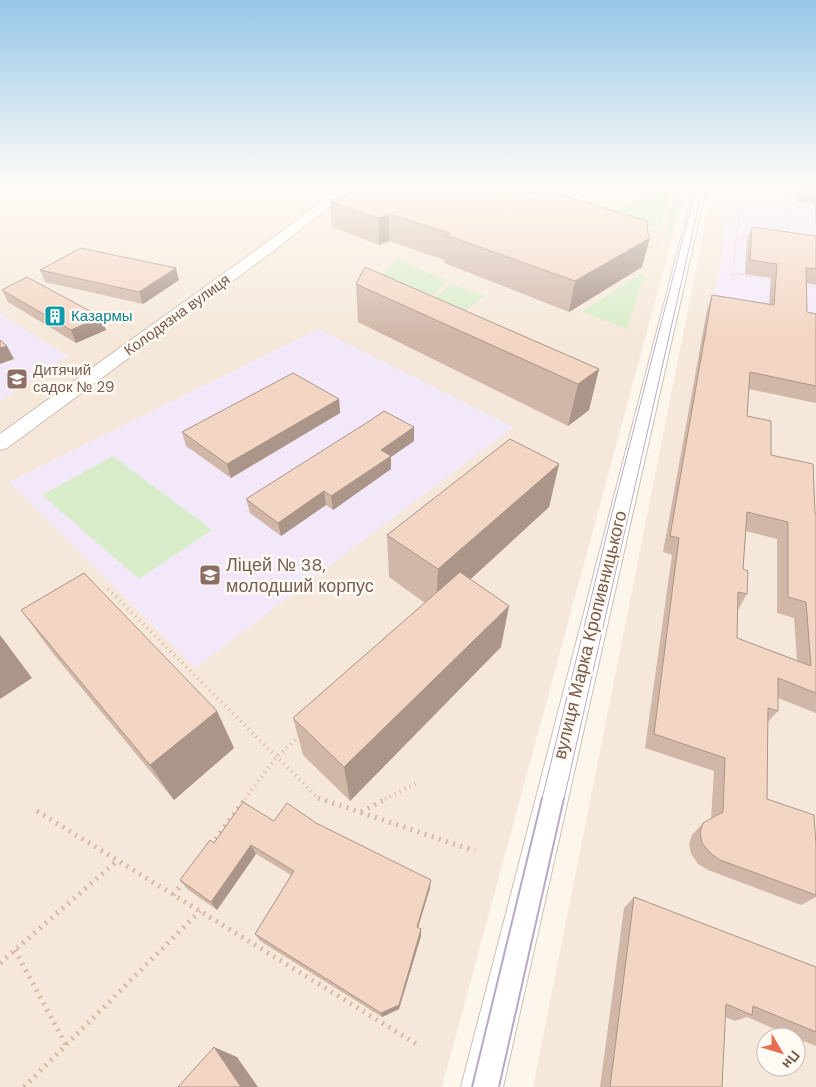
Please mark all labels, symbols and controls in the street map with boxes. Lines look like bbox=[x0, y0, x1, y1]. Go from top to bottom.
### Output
street label: Колодязна вулиця bbox=[120, 270, 234, 360]
building icon: Казармы bbox=[43, 304, 67, 328]
place label: Казармы bbox=[71, 306, 133, 326]
place label: Дитячий садок № 29 bbox=[33, 360, 114, 397]
school or university icon: Дитячий садок № 29 bbox=[5, 367, 29, 391]
street label: вулиця Марка Кропивницького bbox=[547, 508, 633, 762]
place label: Ліцей № 38, молодший корпус bbox=[226, 553, 374, 598]
school or university icon: Ліцей № 38, молодший корпус bbox=[198, 563, 222, 587]
north arrow bbox=[756, 1027, 806, 1077]
text: Пн bbox=[778, 1047, 804, 1073]

